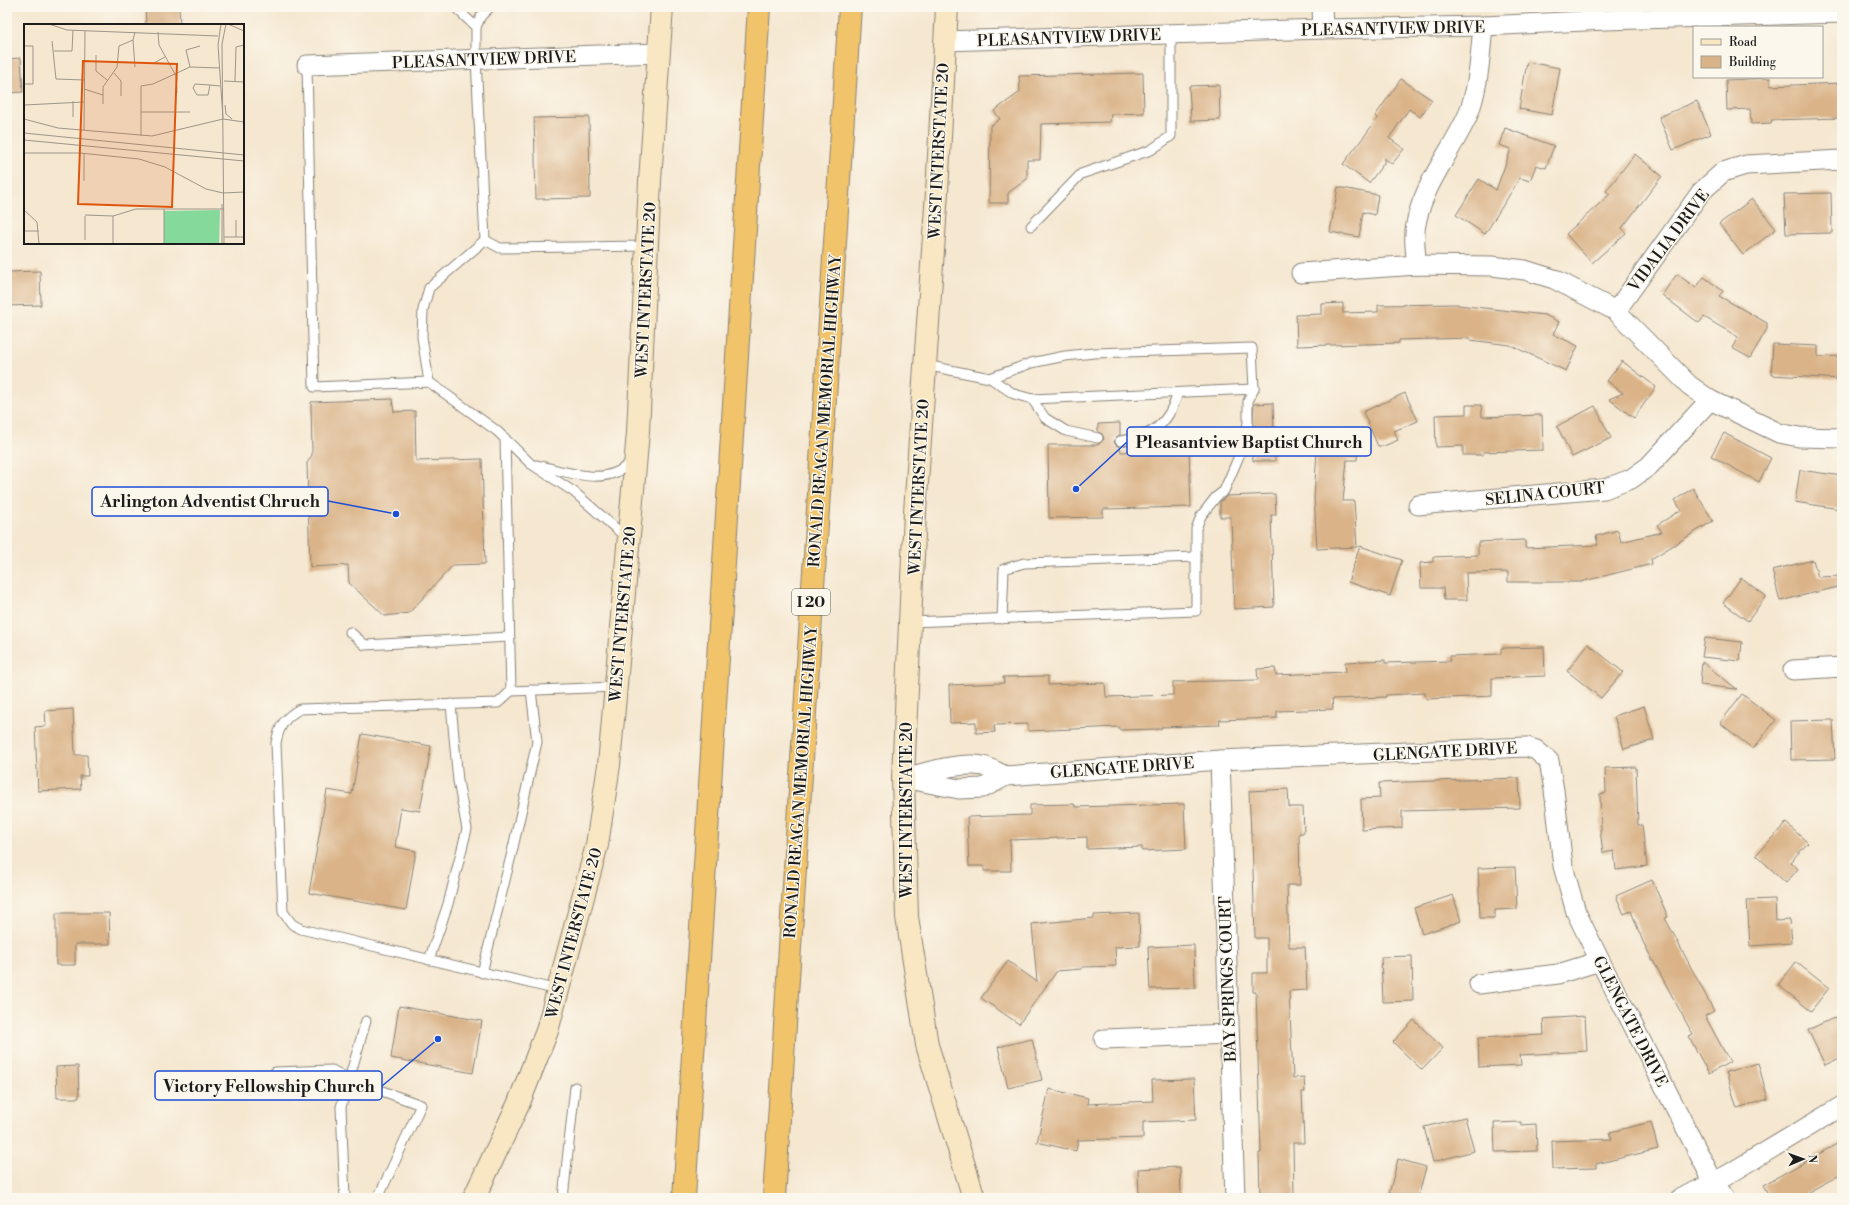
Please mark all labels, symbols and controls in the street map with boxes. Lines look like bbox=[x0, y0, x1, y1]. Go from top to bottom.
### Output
street label: PLEASANTVIEW DRIVE bbox=[1301, 17, 1485, 41]
inset map bbox=[24, 24, 244, 244]
street label: PLEASANTVIEW DRIVE bbox=[977, 25, 1161, 51]
legend bbox=[1693, 26, 1823, 78]
text: Road bbox=[1729, 35, 1757, 50]
street label: PLEASANTVIEW DRIVE bbox=[392, 47, 576, 73]
text: Building bbox=[1728, 55, 1777, 70]
street label: WEST INTERSTATE 20 bbox=[924, 62, 954, 241]
street label: VIDALIA DRIVE bbox=[1623, 185, 1714, 297]
street label: WEST INTERSTATE 20 bbox=[631, 201, 661, 380]
street label: RONALD REAGAN MEMORIAL HIGHWAY bbox=[804, 253, 846, 568]
street label: WEST INTERSTATE 20 bbox=[904, 398, 934, 577]
callout: Pleasantview Baptist Church bbox=[1127, 427, 1371, 456]
text: Pleasantview Baptist Church bbox=[1135, 432, 1363, 454]
street label: SELINA COURT bbox=[1484, 478, 1606, 510]
callout: Arlington Adventist Chruch bbox=[92, 487, 328, 516]
text: Arlington Adventist Chruch bbox=[99, 491, 321, 513]
street label: WEST INTERSTATE 20 bbox=[605, 525, 641, 704]
road number: I 20 bbox=[792, 589, 830, 615]
street label: RONALD REAGAN MEMORIAL HIGHWAY bbox=[780, 624, 822, 939]
street label: WEST INTERSTATE 20 bbox=[897, 722, 917, 899]
street label: GLENGATE DRIVE bbox=[1372, 738, 1518, 766]
street label: GLENGATE DRIVE bbox=[1049, 753, 1195, 783]
street label: WEST INTERSTATE 20 bbox=[541, 845, 606, 1022]
street label: BAY SPRINGS COURT bbox=[1215, 896, 1241, 1063]
street label: GLENGATE DRIVE bbox=[1588, 953, 1672, 1090]
callout: Victory Fellowship Church bbox=[155, 1071, 382, 1100]
text: Victory Fellowship Church bbox=[162, 1076, 375, 1098]
north arrow bbox=[1783, 1139, 1823, 1179]
text: N bbox=[1805, 1154, 1819, 1164]

